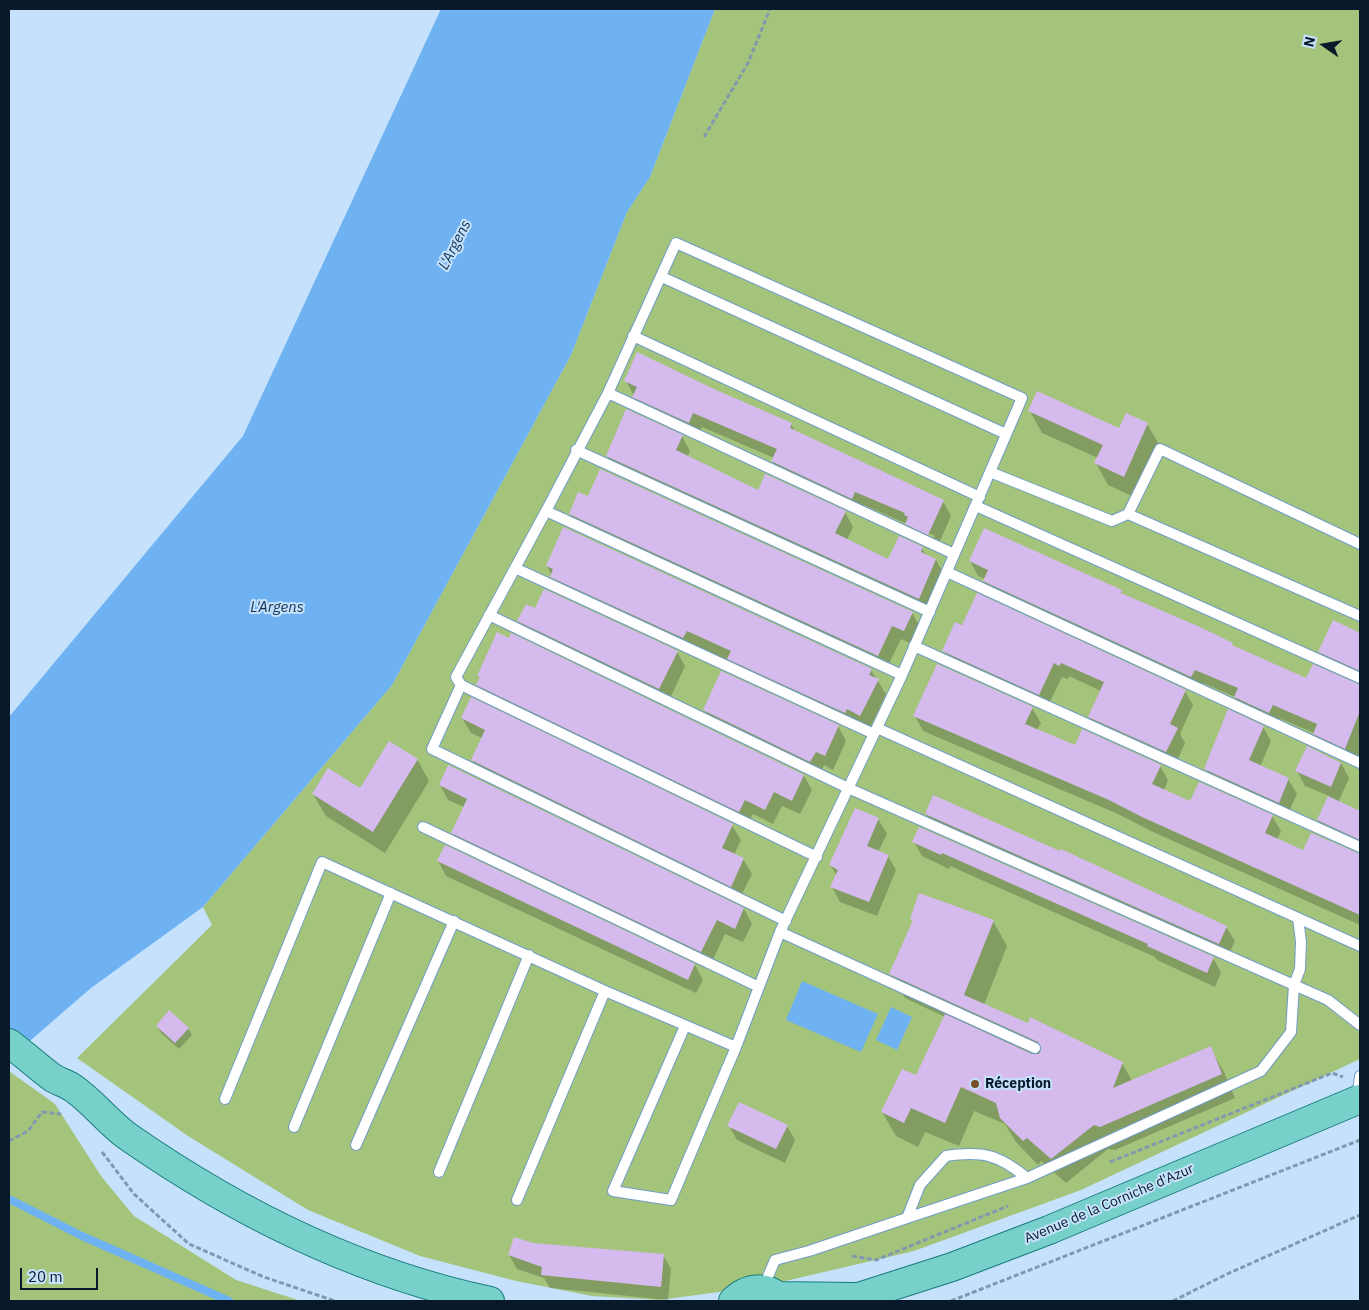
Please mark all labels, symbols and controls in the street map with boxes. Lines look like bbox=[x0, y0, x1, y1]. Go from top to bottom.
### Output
north arrow bbox=[1299, 20, 1349, 70]
text: N bbox=[1299, 35, 1319, 49]
water label: L'Argens bbox=[435, 217, 475, 273]
water label: L'Argens bbox=[250, 599, 304, 617]
place label: Réception bbox=[985, 1076, 1051, 1092]
marker: Réception bbox=[969, 1078, 981, 1090]
street label: Avenue de la Corniche d'Azur bbox=[1022, 1161, 1196, 1247]
scale bar bbox=[22, 1258, 100, 1290]
text: 20 m bbox=[28, 1267, 63, 1286]

